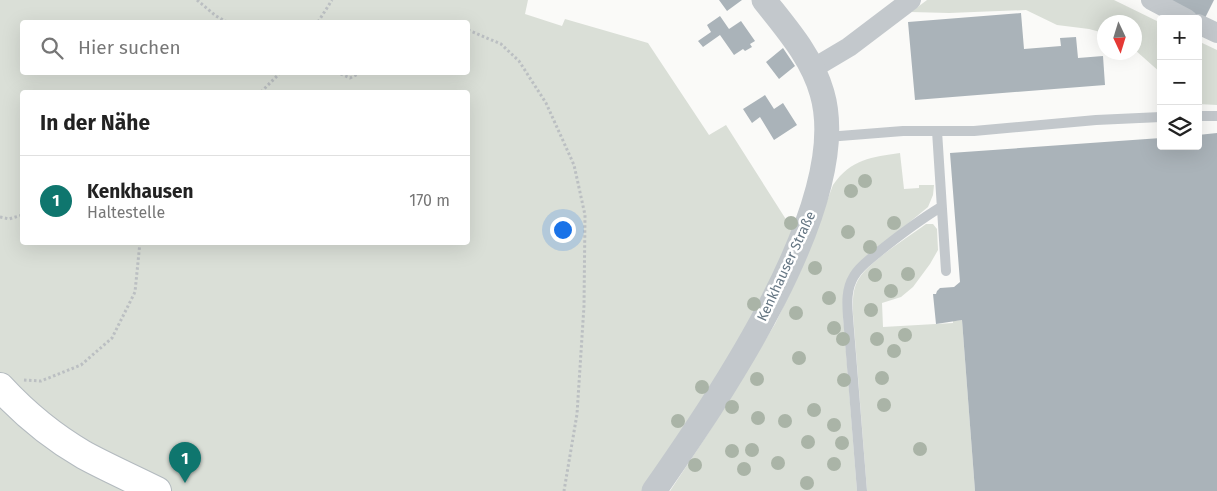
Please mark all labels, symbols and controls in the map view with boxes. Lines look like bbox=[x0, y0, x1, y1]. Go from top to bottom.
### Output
north arrow bbox=[1097, 15, 1142, 60]
map controls bbox=[1157, 15, 1202, 150]
button: + bbox=[1157, 15, 1202, 60]
search box bbox=[20, 20, 470, 75]
icon: search bbox=[38, 34, 66, 62]
text: Hier suchen bbox=[78, 36, 181, 59]
button: − bbox=[1157, 60, 1202, 105]
button: layers bbox=[1157, 105, 1202, 150]
text: In der Nähe bbox=[40, 110, 150, 136]
text: Kenkhausen bbox=[87, 180, 194, 203]
text: 1 bbox=[52, 191, 60, 210]
text: 170 m bbox=[409, 191, 450, 210]
text: Haltestelle bbox=[87, 203, 165, 222]
street label: Kenkhauser Straße bbox=[754, 208, 819, 324]
your location bbox=[550, 217, 576, 243]
pin: 1 bbox=[169, 442, 201, 483]

